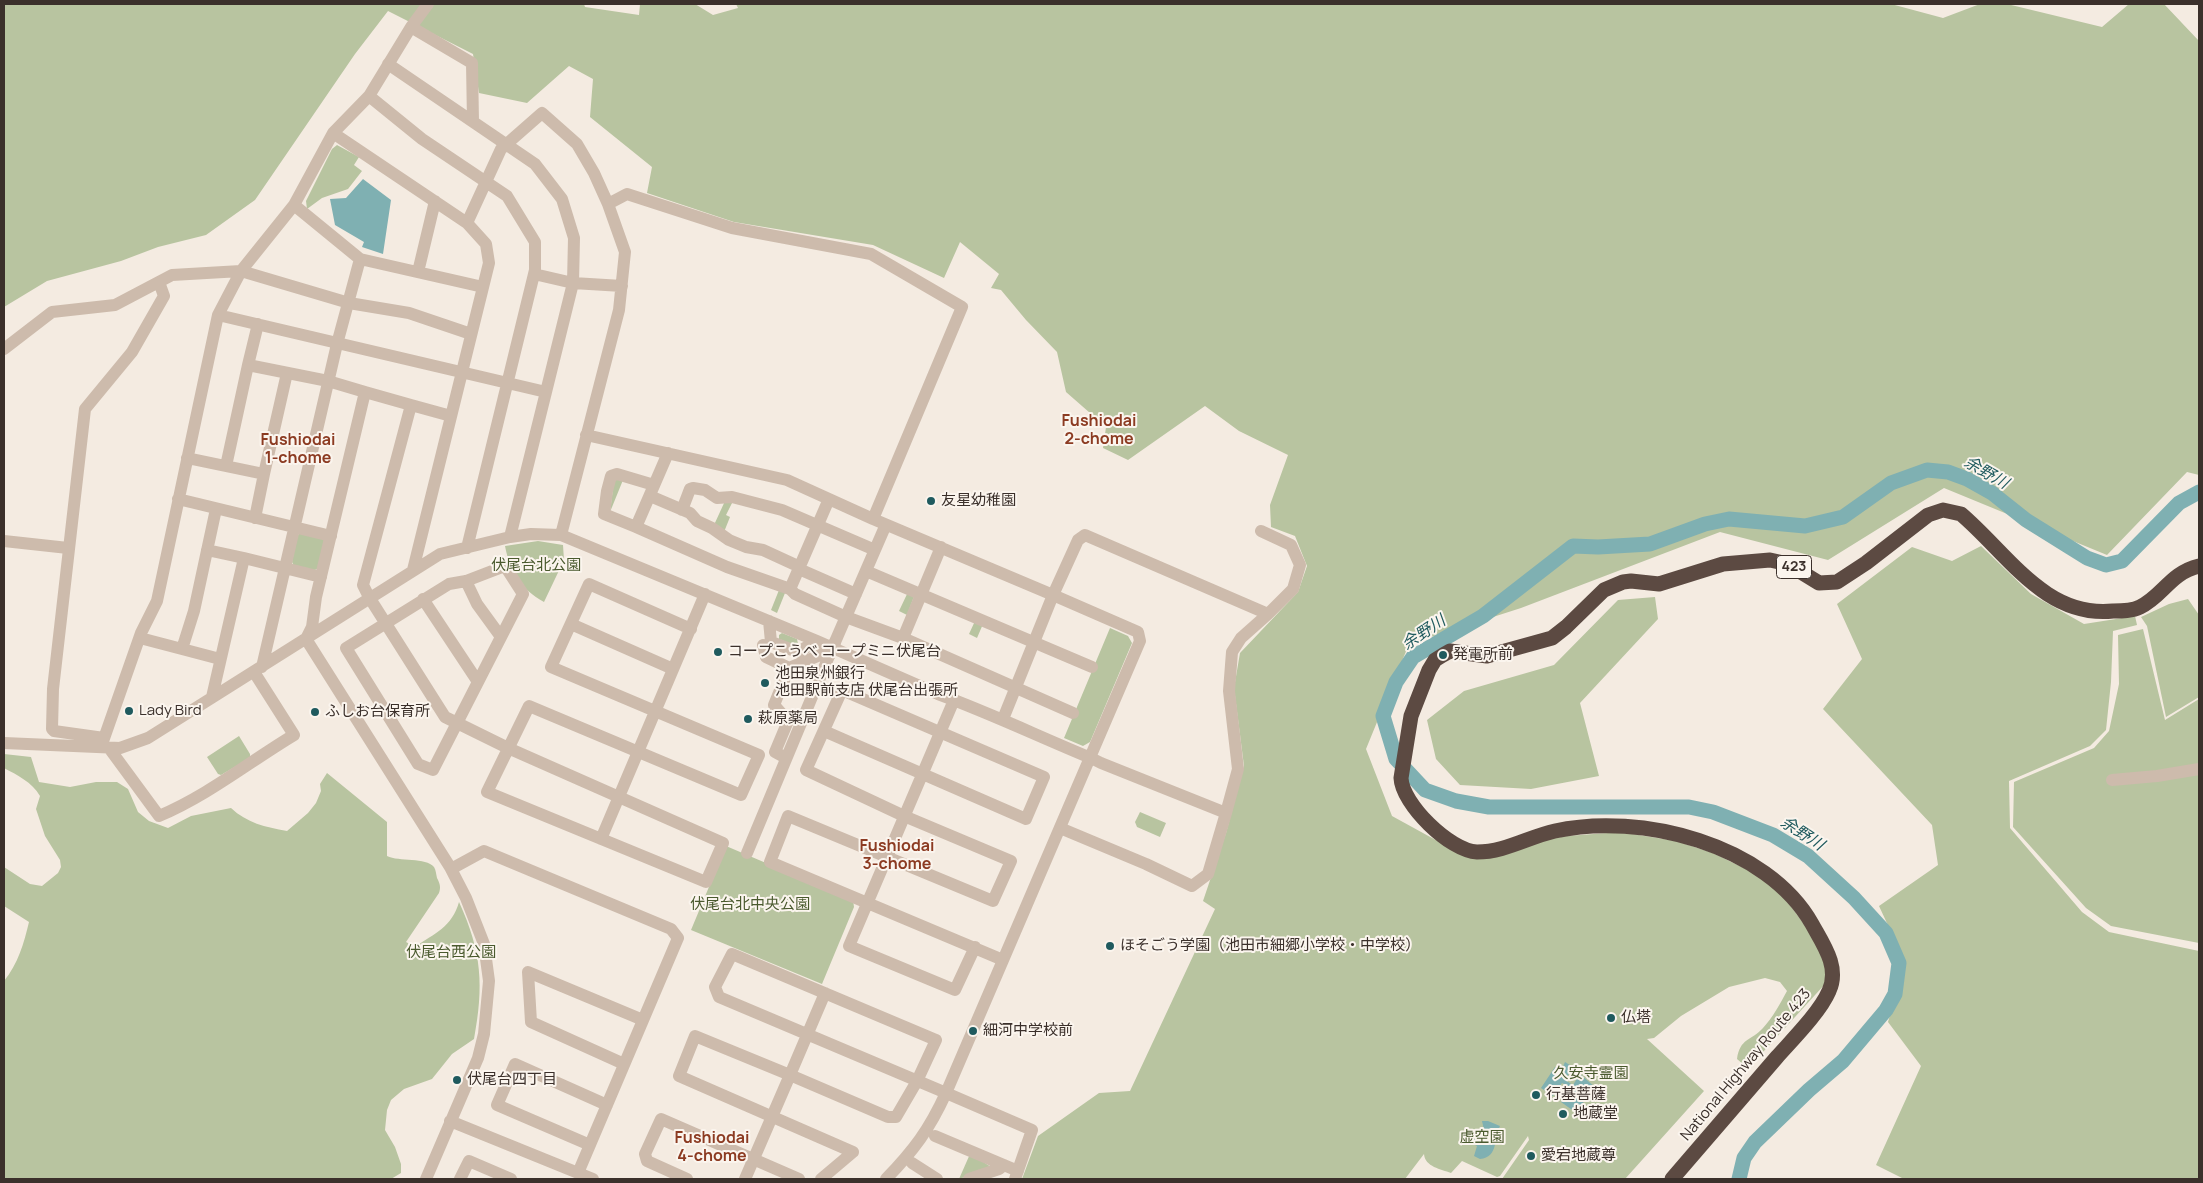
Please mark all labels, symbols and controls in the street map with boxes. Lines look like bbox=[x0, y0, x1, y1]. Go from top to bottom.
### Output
district label: Fushiodai 2-chome bbox=[1061, 412, 1137, 450]
district label: Fushiodai 1-chome bbox=[260, 431, 336, 469]
water label: 余野川 bbox=[1960, 453, 2012, 493]
place label: 友星幼稚園 bbox=[941, 492, 1016, 510]
marker: 友星幼稚園 bbox=[925, 495, 937, 507]
road number: 423 bbox=[1776, 556, 1812, 578]
park label: 伏尾台北公園 bbox=[491, 557, 581, 575]
water label: 余野川 bbox=[1399, 612, 1449, 654]
place label: コープこうべ コープミニ伏尾台 bbox=[728, 643, 941, 661]
marker: コープこうべ コープミニ伏尾台 bbox=[712, 646, 724, 658]
place label: 発電所前 bbox=[1453, 646, 1513, 664]
marker: 発電所前 bbox=[1437, 649, 1449, 661]
place label: 池田泉州銀行 池田駅前支店 伏尾台出張所 bbox=[775, 665, 958, 700]
marker: 池田泉州銀行 池田駅前支店 伏尾台出張所 bbox=[759, 677, 771, 689]
place label: Lady Bird bbox=[139, 702, 202, 720]
place label: ふしお台保育所 bbox=[325, 703, 430, 721]
marker: Lady Bird bbox=[123, 705, 135, 717]
marker: ふしお台保育所 bbox=[309, 706, 321, 718]
place label: 萩原薬局 bbox=[758, 710, 818, 728]
marker: 萩原薬局 bbox=[742, 713, 754, 725]
water label: 余野川 bbox=[1777, 813, 1827, 855]
district label: Fushiodai 3-chome bbox=[859, 837, 935, 875]
park label: 伏尾台北中央公園 bbox=[690, 896, 810, 914]
place label: ほそごう学園（池田市細郷小学校・中学校） bbox=[1120, 937, 1420, 955]
marker: ほそごう学園（池田市細郷小学校・中学校） bbox=[1104, 940, 1116, 952]
park label: 伏尾台⻄公園 bbox=[406, 944, 496, 962]
street label: National Highway Route 423 bbox=[1677, 985, 1815, 1145]
place label: 仏塔 bbox=[1621, 1009, 1651, 1027]
marker: 仏塔 bbox=[1605, 1012, 1617, 1024]
place label: 細河中学校前 bbox=[983, 1022, 1073, 1040]
marker: 細河中学校前 bbox=[967, 1025, 979, 1037]
park label: 久安寺霊園 bbox=[1554, 1065, 1628, 1083]
place label: 伏尾台四丁目 bbox=[467, 1071, 557, 1089]
marker: 伏尾台四丁目 bbox=[451, 1074, 463, 1086]
place label: 行基菩薩 bbox=[1546, 1086, 1606, 1104]
marker: 行基菩薩 bbox=[1530, 1089, 1542, 1101]
place label: 地蔵堂 bbox=[1573, 1105, 1618, 1123]
marker: 地蔵堂 bbox=[1557, 1108, 1569, 1120]
district label: Fushiodai 4-chome bbox=[674, 1129, 750, 1167]
park label: 虚空園 bbox=[1460, 1129, 1504, 1147]
place label: 愛宕地蔵尊 bbox=[1541, 1147, 1616, 1165]
marker: 愛宕地蔵尊 bbox=[1525, 1150, 1537, 1162]

